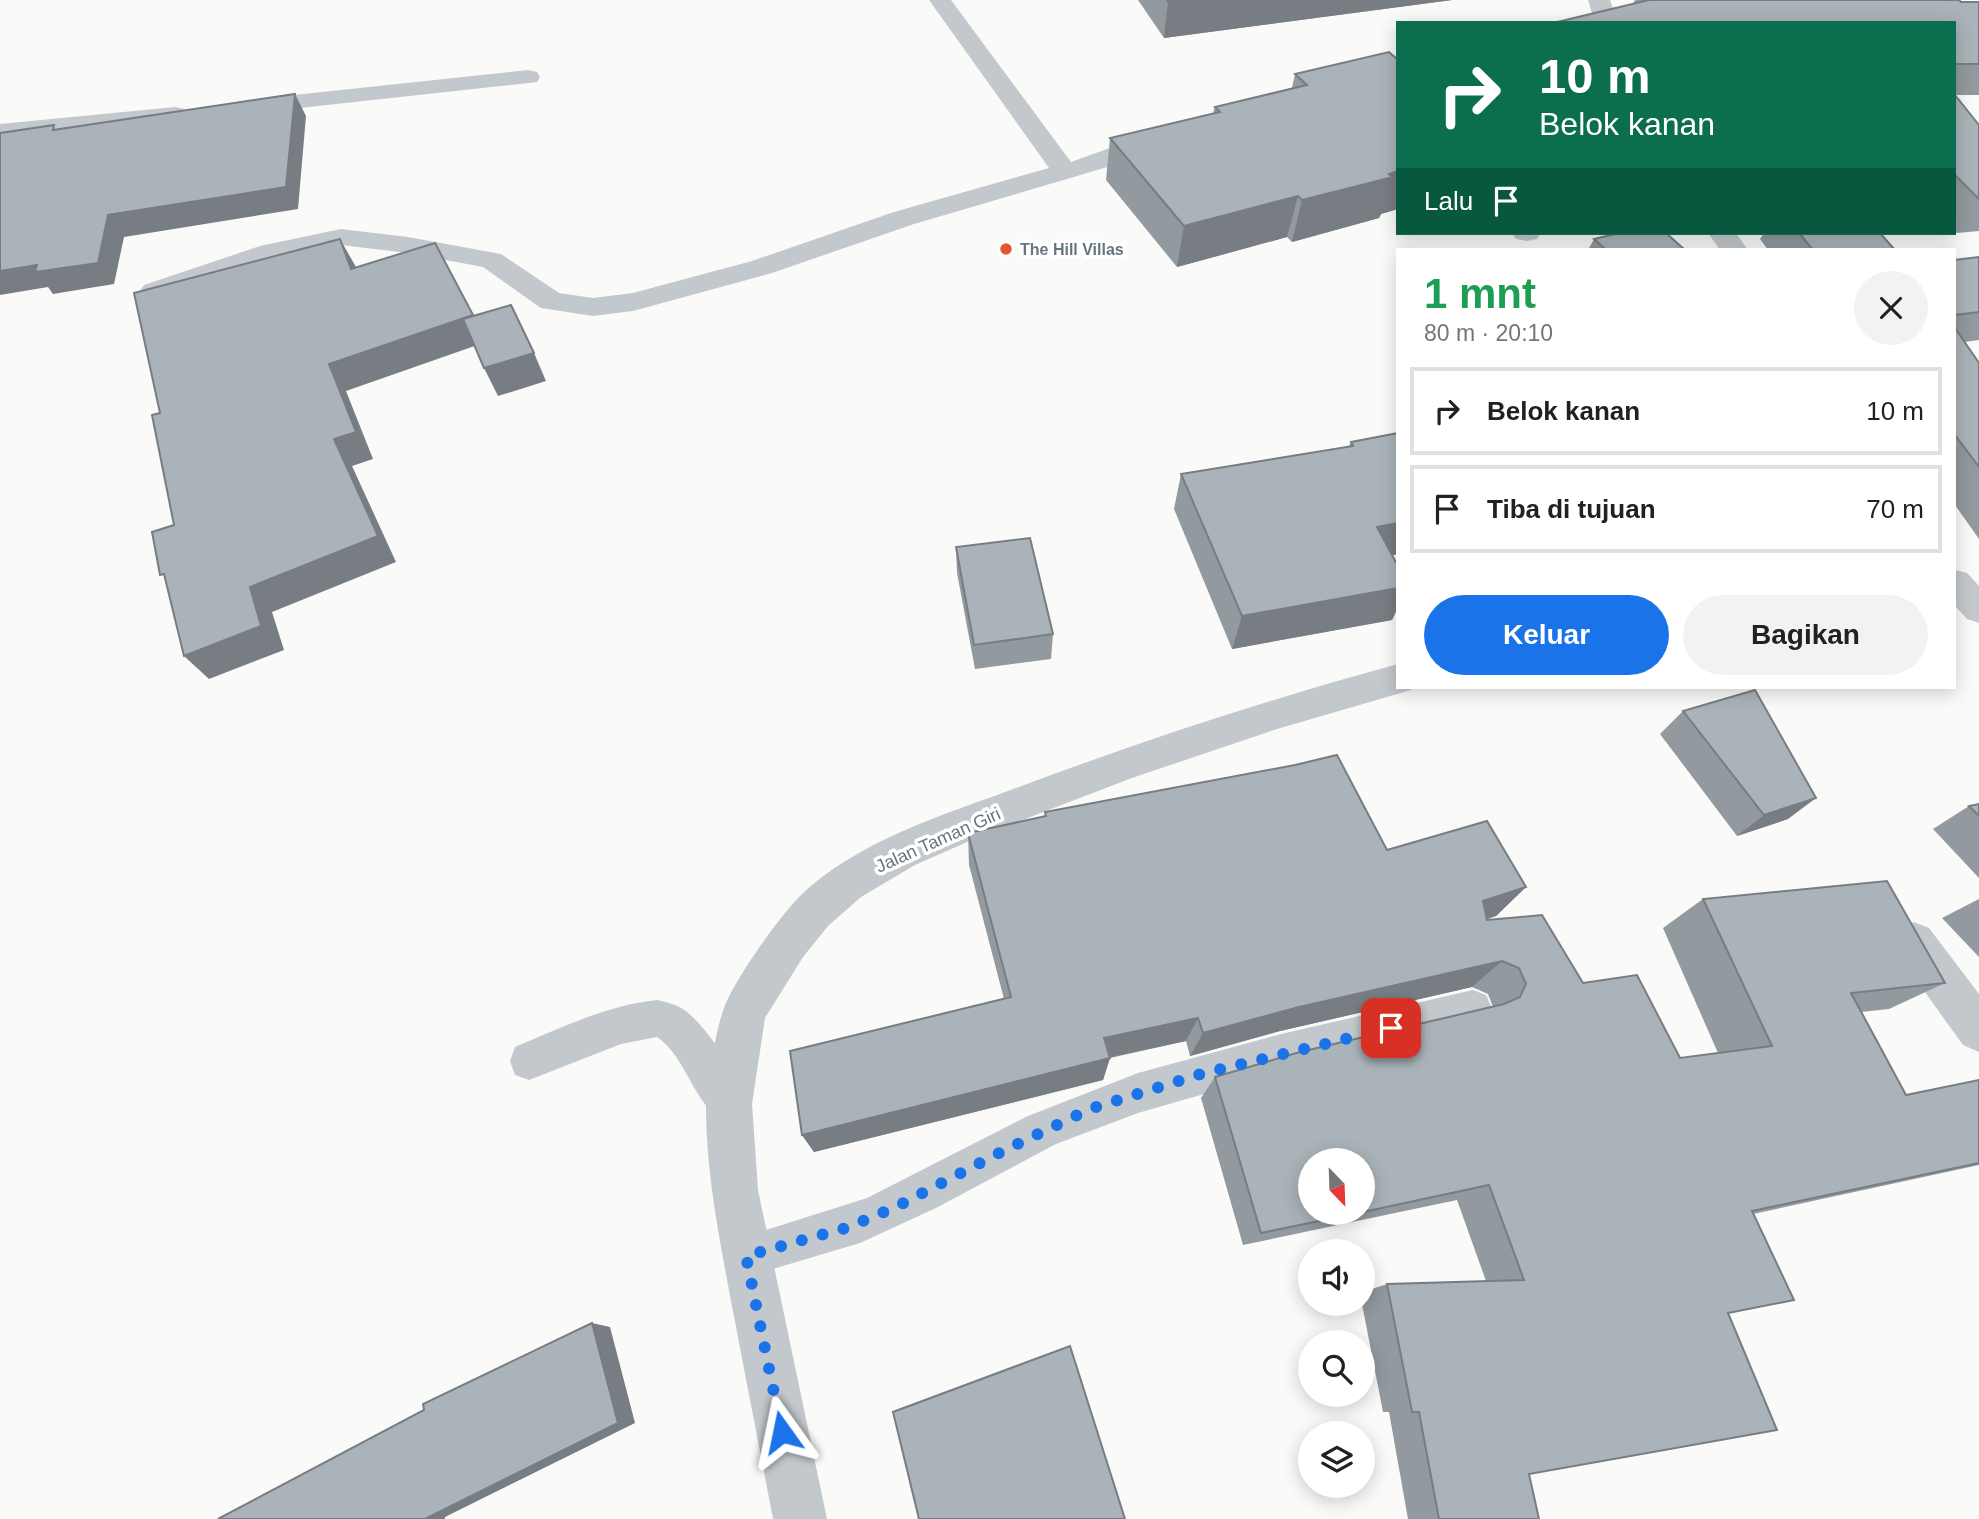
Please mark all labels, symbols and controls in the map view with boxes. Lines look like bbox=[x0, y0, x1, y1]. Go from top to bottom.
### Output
icon: right bbox=[1424, 49, 1515, 140]
text: 10 m bbox=[1539, 49, 1651, 103]
text: Belok kanan bbox=[1539, 106, 1715, 142]
icon: arrive bbox=[1487, 182, 1525, 220]
text: Lalu bbox=[1424, 186, 1473, 216]
marker: The Hill Villas bbox=[998, 241, 1014, 257]
place label: The Hill Villas bbox=[1020, 241, 1124, 258]
text: 1 mnt bbox=[1424, 270, 1536, 317]
button: close bbox=[1854, 271, 1928, 345]
text: 80 m · 20:10 bbox=[1424, 320, 1553, 346]
icon: right bbox=[1428, 392, 1466, 430]
text: Belok kanan bbox=[1487, 396, 1640, 426]
text: 10 m bbox=[1866, 396, 1924, 426]
icon: arrive bbox=[1428, 490, 1466, 528]
text: Tiba di tujuan bbox=[1487, 494, 1656, 524]
text: 70 m bbox=[1866, 494, 1924, 524]
button: Keluar bbox=[1424, 595, 1669, 675]
button: Bagikan bbox=[1683, 595, 1928, 675]
street label: Jalan Taman Giri bbox=[872, 803, 1004, 877]
pin bbox=[1361, 998, 1421, 1058]
icon: arrive bbox=[1372, 1009, 1410, 1047]
north arrow bbox=[1298, 1148, 1376, 1225]
map controls bbox=[1298, 1148, 1375, 1498]
button: sound bbox=[1298, 1239, 1375, 1316]
button: search bbox=[1298, 1330, 1375, 1407]
position arrow bbox=[745, 1395, 819, 1469]
button: layers bbox=[1298, 1421, 1375, 1498]

